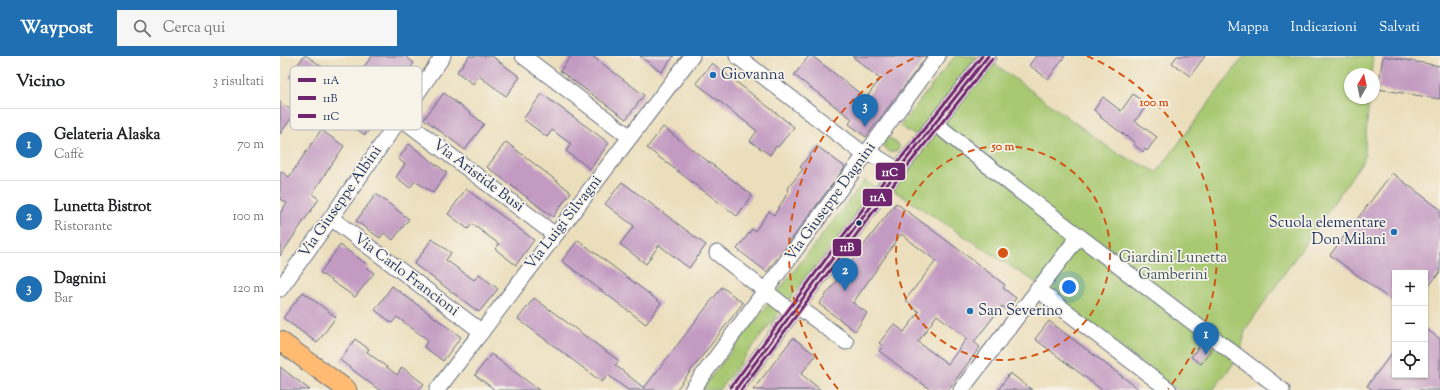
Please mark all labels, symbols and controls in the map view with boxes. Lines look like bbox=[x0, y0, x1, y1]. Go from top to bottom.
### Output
search box bbox=[117, 10, 397, 46]
text: Waypost bbox=[20, 15, 93, 42]
icon: search bbox=[131, 17, 153, 39]
text: Cerca qui bbox=[163, 18, 225, 39]
text: Mappa bbox=[1228, 18, 1269, 38]
text: Indicazioni bbox=[1291, 18, 1357, 38]
text: Salvati bbox=[1379, 18, 1420, 38]
place label: Giovanna bbox=[721, 65, 785, 86]
legend bbox=[290, 66, 422, 130]
north arrow bbox=[1344, 68, 1380, 104]
text: Vicino bbox=[16, 70, 65, 94]
marker: Giovanna bbox=[708, 70, 718, 80]
text: 3 risultati bbox=[213, 73, 264, 91]
text: 11A bbox=[323, 73, 339, 89]
text: 11B bbox=[323, 91, 337, 107]
pin: 3 bbox=[852, 94, 878, 127]
text: 100 m bbox=[1138, 94, 1169, 112]
text: 11C bbox=[323, 109, 339, 125]
text: Gelateria Alaska bbox=[54, 125, 161, 146]
street label: Via Aristide Busi bbox=[428, 135, 528, 217]
text: 1 bbox=[27, 136, 31, 154]
text: 70 m bbox=[237, 136, 264, 154]
street label: Via Giuseppe Dagnini bbox=[781, 138, 881, 266]
text: 50 m bbox=[991, 138, 1015, 156]
street label: Via Giuseppe Albini bbox=[294, 142, 388, 262]
text: Caffè bbox=[54, 146, 84, 164]
line badge: 11C bbox=[875, 162, 906, 181]
text: 11C bbox=[881, 165, 898, 181]
street label: Via Luigi Silvagni bbox=[520, 171, 608, 275]
line badge: 11A bbox=[862, 188, 893, 207]
text: 11A bbox=[869, 190, 886, 206]
text: Lunetta Bistrot bbox=[54, 197, 151, 218]
text: 2 bbox=[26, 208, 32, 226]
text: 100 m bbox=[232, 208, 264, 226]
place label: Scuola elementare Don Milani bbox=[1269, 213, 1386, 251]
text: Ristorante bbox=[54, 218, 113, 236]
unlabelled marker bbox=[854, 218, 864, 228]
marker: Scuola elementare Don Milani bbox=[1389, 227, 1399, 237]
street label: Via Carlo Francioni bbox=[349, 228, 463, 322]
line badge: 11B bbox=[832, 238, 862, 257]
text: 11B bbox=[839, 240, 854, 256]
centre of rings bbox=[996, 246, 1010, 260]
park label: Giardini Lunetta Gamberini bbox=[1119, 248, 1227, 286]
pin: 2 bbox=[832, 258, 858, 291]
text: Dagnini bbox=[54, 269, 106, 290]
map controls bbox=[1392, 270, 1428, 378]
button: + bbox=[1392, 270, 1428, 306]
your location bbox=[1059, 277, 1079, 297]
text: 3 bbox=[26, 280, 32, 298]
text: 120 m bbox=[233, 280, 264, 298]
text: Bar bbox=[54, 290, 73, 308]
place label: San Severino bbox=[978, 301, 1063, 322]
marker: San Severino bbox=[965, 306, 975, 316]
button: − bbox=[1392, 306, 1428, 342]
pin: 1 bbox=[1193, 322, 1219, 355]
button: locate bbox=[1392, 342, 1428, 378]

